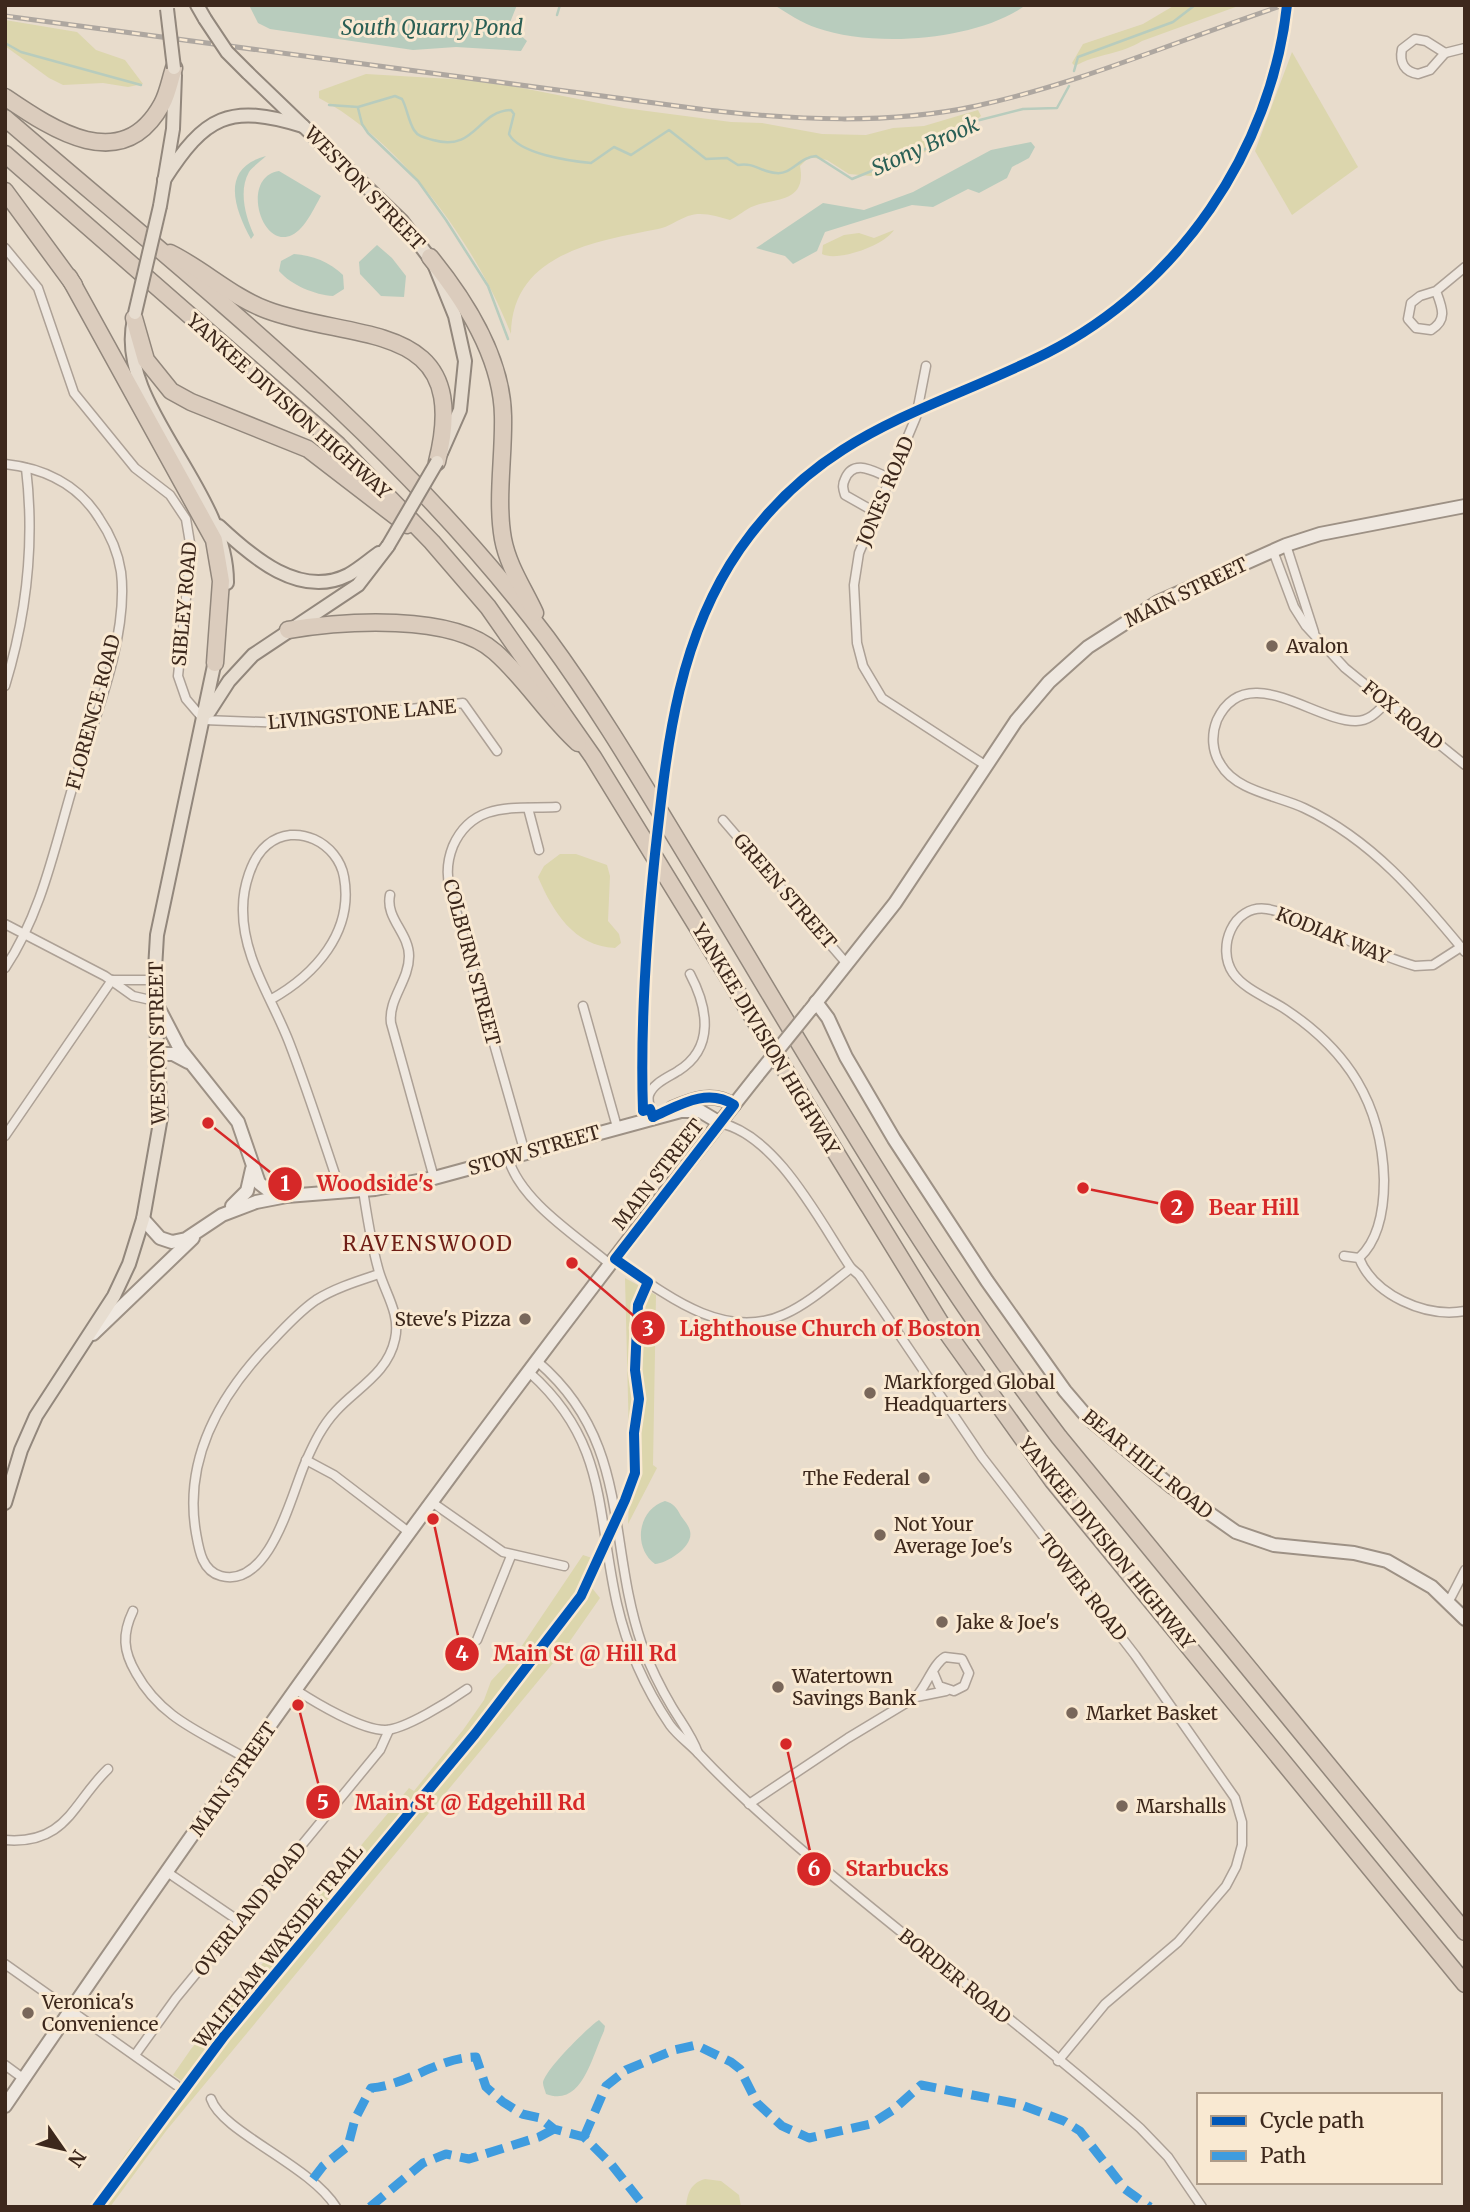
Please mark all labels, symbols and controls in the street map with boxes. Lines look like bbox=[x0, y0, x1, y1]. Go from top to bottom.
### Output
water label: South Quarry Pond bbox=[341, 14, 523, 41]
water label: Stony Brook bbox=[867, 110, 983, 182]
street label: WESTON STREET bbox=[299, 120, 430, 255]
street label: YANKEE DIVISION HIGHWAY bbox=[181, 307, 396, 504]
street label: JONES ROAD bbox=[851, 433, 919, 550]
street label: SIBLEY ROAD bbox=[167, 541, 201, 667]
street label: MAIN STREET bbox=[1121, 552, 1251, 632]
street label: FLORENCE ROAD bbox=[61, 632, 125, 792]
place label: Avalon bbox=[1285, 634, 1349, 658]
marker: Avalon bbox=[1264, 638, 1280, 654]
street label: FOX ROAD bbox=[1358, 675, 1448, 755]
street label: LIVINGSTONE LANE bbox=[267, 694, 457, 734]
street label: GREEN STREET bbox=[728, 828, 842, 954]
street label: COLBURN STREET bbox=[438, 876, 506, 1048]
street label: KODIAK WAY bbox=[1273, 901, 1394, 969]
street label: YANKEE DIVISION HIGHWAY bbox=[687, 918, 845, 1160]
street label: WESTON STREET bbox=[144, 961, 170, 1126]
street label: MAIN STREET bbox=[607, 1114, 709, 1234]
street label: STOW STREET bbox=[465, 1120, 603, 1180]
callout: Woodside's bbox=[268, 1163, 447, 1205]
text: 1 bbox=[280, 1170, 290, 1197]
text: Woodside's bbox=[316, 1170, 433, 1197]
callout: Bear Hill bbox=[1160, 1186, 1314, 1228]
text: 2 bbox=[1171, 1194, 1183, 1221]
text: Bear Hill bbox=[1209, 1194, 1300, 1221]
district label: RAVENSWOOD bbox=[342, 1230, 514, 1257]
place label: Steve's Pizza bbox=[395, 1307, 511, 1331]
callout: Lighthouse Church of Boston bbox=[630, 1307, 994, 1349]
marker: Steve's Pizza bbox=[517, 1311, 533, 1327]
text: 3 bbox=[642, 1315, 654, 1342]
text: Lighthouse Church of Boston bbox=[679, 1315, 981, 1342]
place label: Markforged Global Headquarters bbox=[884, 1370, 1055, 1416]
marker: Markforged Global Headquarters bbox=[862, 1385, 878, 1401]
street label: BEAR HILL ROAD bbox=[1078, 1404, 1218, 1524]
street label: YANKEE DIVISION HIGHWAY bbox=[1013, 1431, 1200, 1654]
place label: The Federal bbox=[803, 1466, 910, 1490]
marker: The Federal bbox=[916, 1470, 932, 1486]
place label: Not Your Average Joe's bbox=[893, 1512, 1012, 1558]
marker: Not Your Average Joe's bbox=[872, 1527, 888, 1543]
street label: TOWER ROAD bbox=[1034, 1528, 1132, 1646]
place label: Jake & Joe's bbox=[955, 1610, 1059, 1634]
marker: Jake & Joe's bbox=[934, 1614, 950, 1630]
callout: Main St @ Hill Rd bbox=[444, 1633, 690, 1675]
text: 4 bbox=[455, 1640, 469, 1667]
text: Main St @ Hill Rd bbox=[493, 1640, 677, 1667]
place label: Watertown Savings Bank bbox=[791, 1664, 916, 1710]
marker: Watertown Savings Bank bbox=[770, 1679, 786, 1695]
place label: Market Basket bbox=[1086, 1701, 1219, 1725]
marker: Market Basket bbox=[1064, 1705, 1080, 1721]
street label: MAIN STREET bbox=[185, 1717, 281, 1841]
callout: Main St @ Edgehill Rd bbox=[306, 1781, 600, 1823]
text: 5 bbox=[317, 1789, 329, 1816]
text: Main St @ Edgehill Rd bbox=[354, 1789, 586, 1816]
place label: Marshalls bbox=[1136, 1794, 1226, 1818]
marker: Marshalls bbox=[1114, 1798, 1130, 1814]
street label: OVERLAND ROAD bbox=[189, 1837, 311, 1981]
street label: WALTHAM WAYSIDE TRAIL bbox=[188, 1839, 368, 2054]
callout: Starbucks bbox=[797, 1848, 963, 1890]
text: 6 bbox=[808, 1855, 821, 1882]
text: Starbucks bbox=[845, 1855, 949, 1882]
street label: BORDER ROAD bbox=[894, 1923, 1016, 2029]
place label: Veronica's Convenience bbox=[41, 1990, 159, 2036]
marker: Veronica's Convenience bbox=[20, 2005, 36, 2021]
legend bbox=[1197, 2093, 1442, 2184]
text: Cycle path bbox=[1260, 2107, 1364, 2134]
north arrow bbox=[28, 2114, 98, 2184]
text: Path bbox=[1260, 2142, 1306, 2169]
text: N bbox=[63, 2146, 91, 2171]

